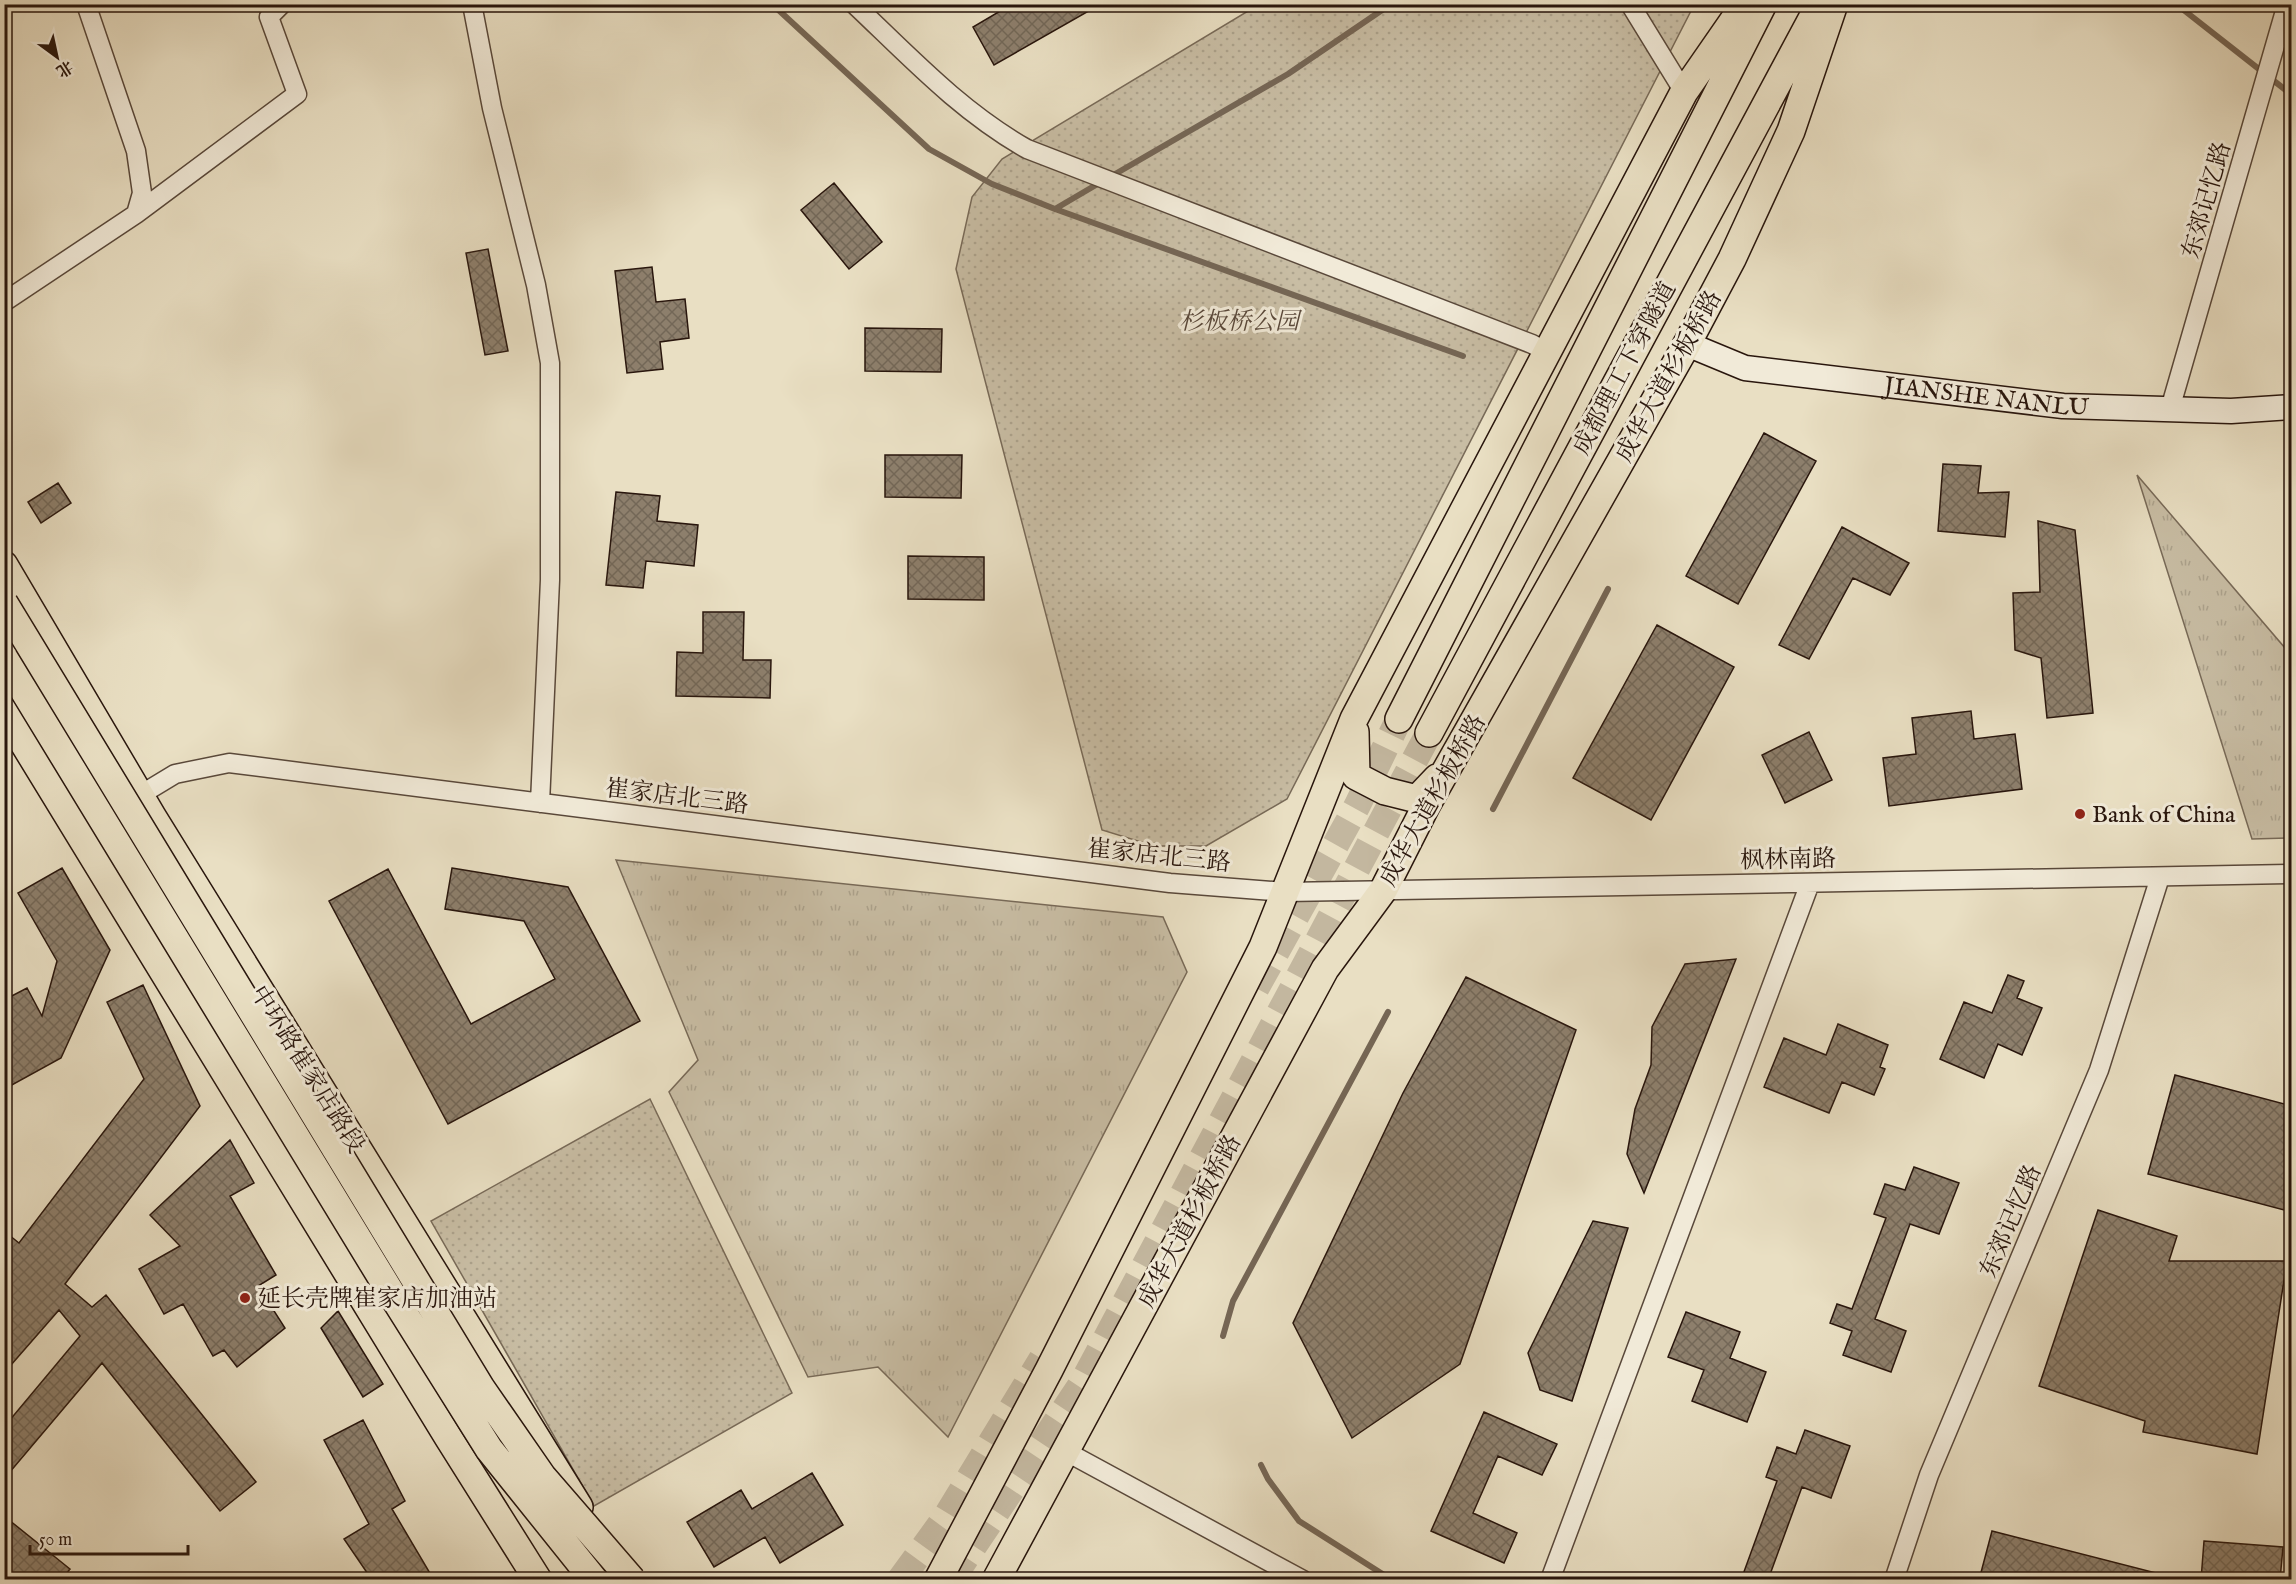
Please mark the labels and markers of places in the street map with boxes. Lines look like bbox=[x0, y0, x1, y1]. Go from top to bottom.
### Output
place label: Bank of China bbox=[2092, 800, 2236, 831]
marker: Bank of China bbox=[2073, 807, 2087, 821]
place label: 延长壳牌崔家店加油站 bbox=[257, 1284, 497, 1315]
marker: 延长壳牌崔家店加油站 bbox=[238, 1291, 252, 1305]

